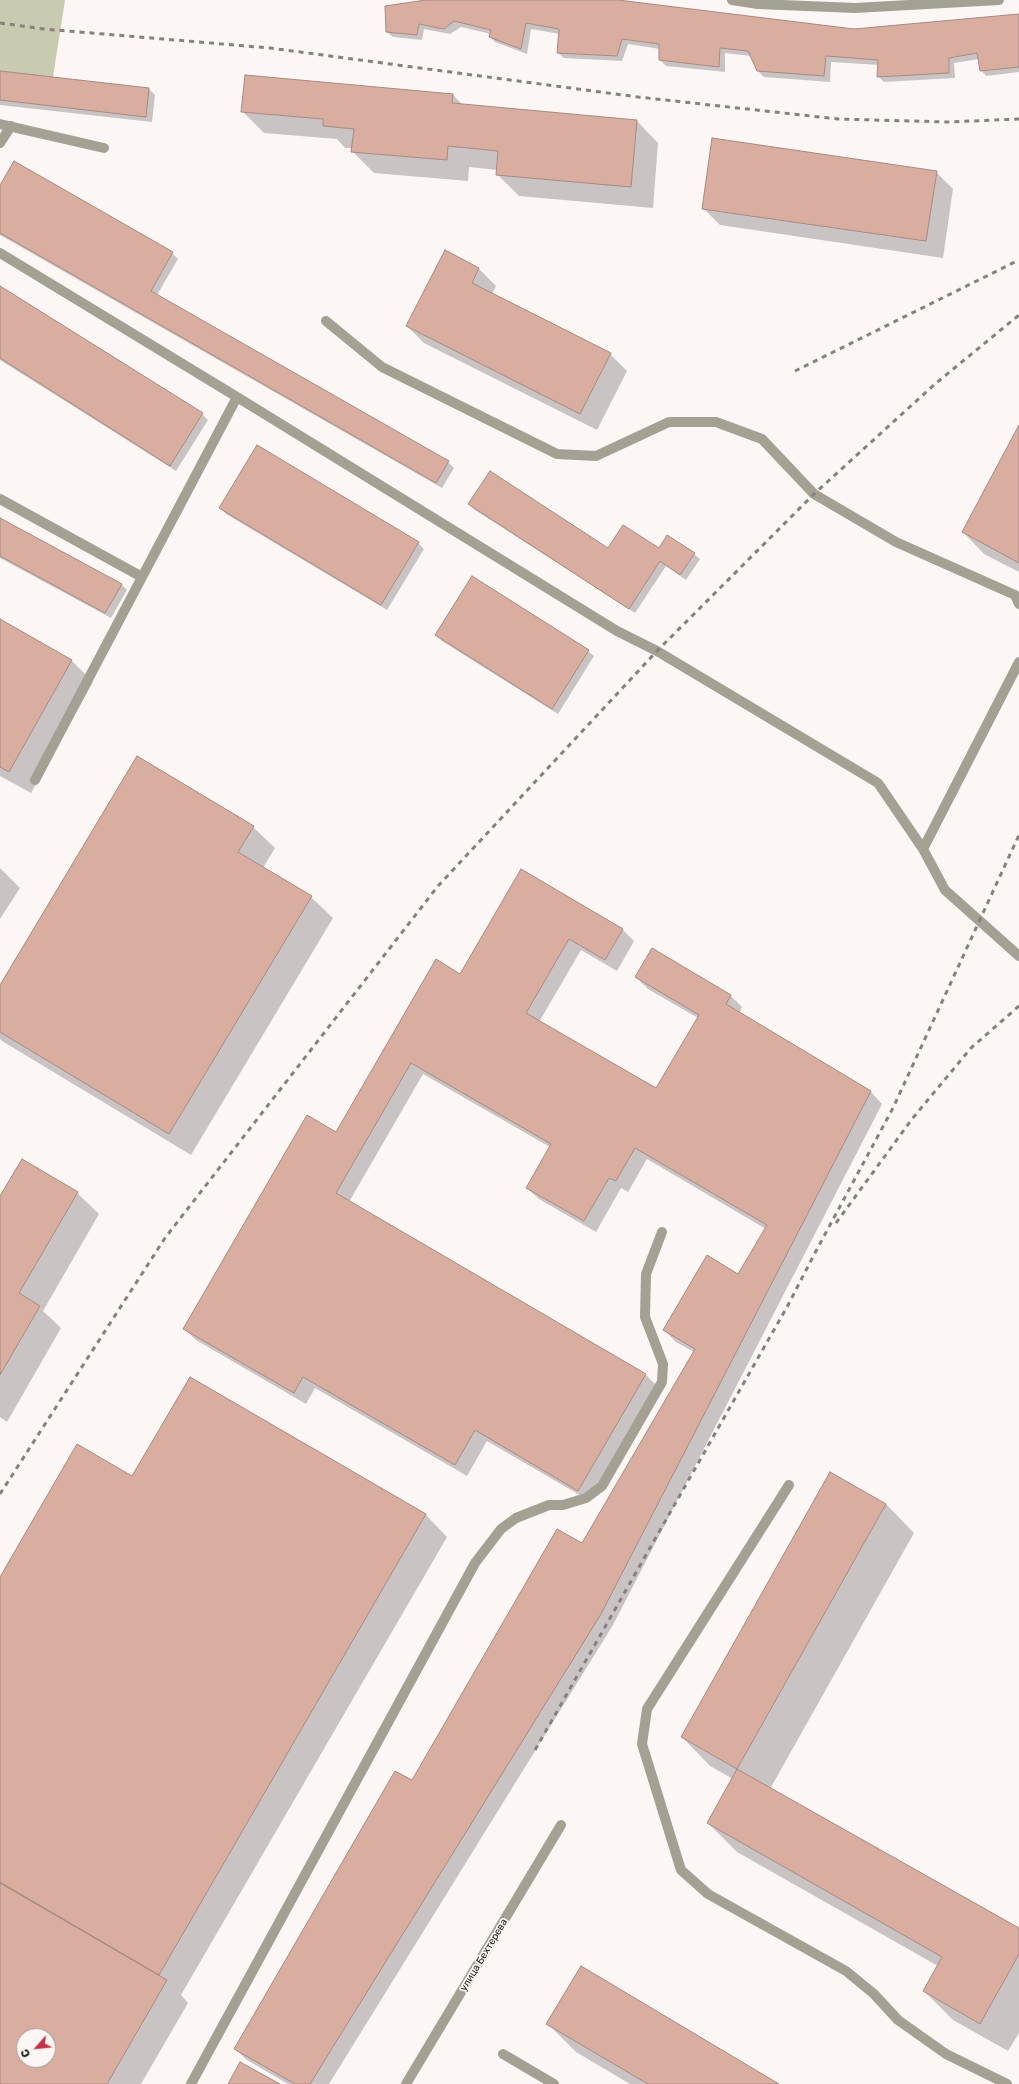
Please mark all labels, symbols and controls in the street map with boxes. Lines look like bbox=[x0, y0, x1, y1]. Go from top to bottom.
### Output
street label: улица Бехтерева bbox=[458, 1917, 510, 1993]
north arrow bbox=[16, 2028, 56, 2068]
text: С bbox=[18, 2047, 33, 2060]

